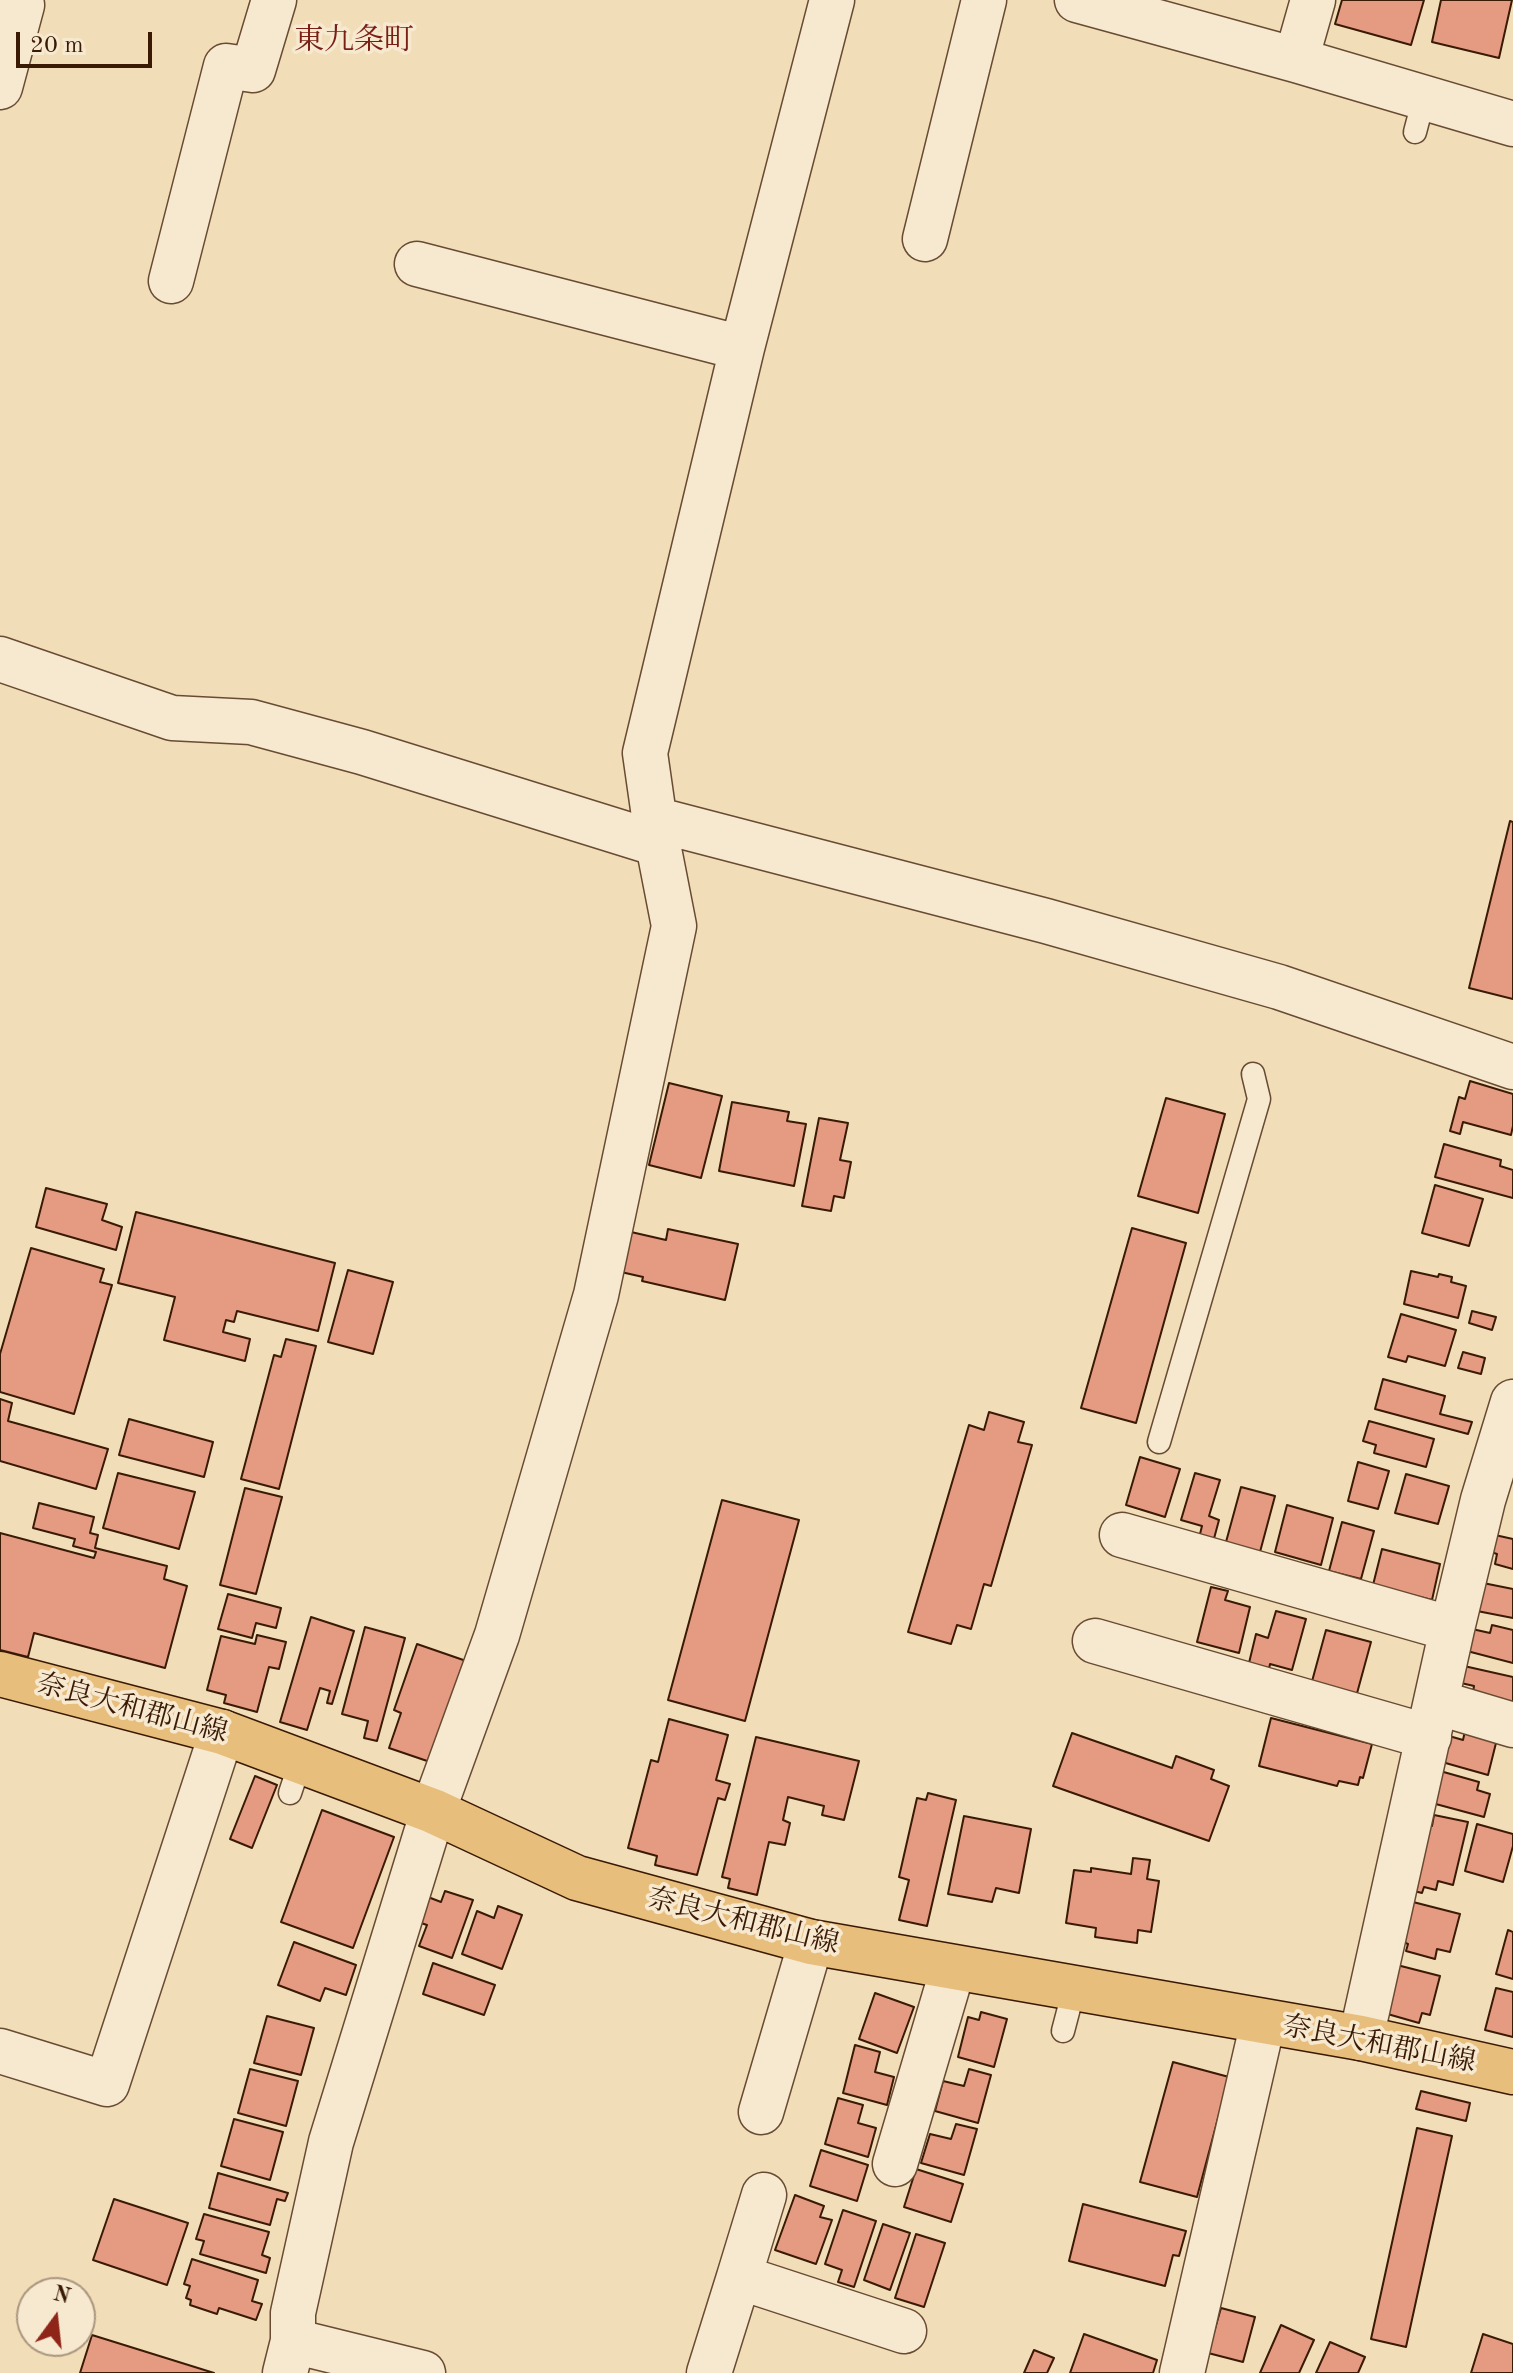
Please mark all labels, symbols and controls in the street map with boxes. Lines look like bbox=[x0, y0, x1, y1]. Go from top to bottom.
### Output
scale bar bbox=[20, 16, 156, 66]
district label: 東九条町 bbox=[294, 23, 414, 59]
text: 20 m bbox=[30, 34, 84, 58]
street label: 奈良大和郡山線 bbox=[33, 1667, 231, 1751]
street label: 奈良大和郡山線 bbox=[644, 1882, 842, 1962]
street label: 奈良大和郡山線 bbox=[1280, 2010, 1478, 2080]
north arrow bbox=[16, 2277, 96, 2357]
text: N bbox=[51, 2283, 73, 2309]

